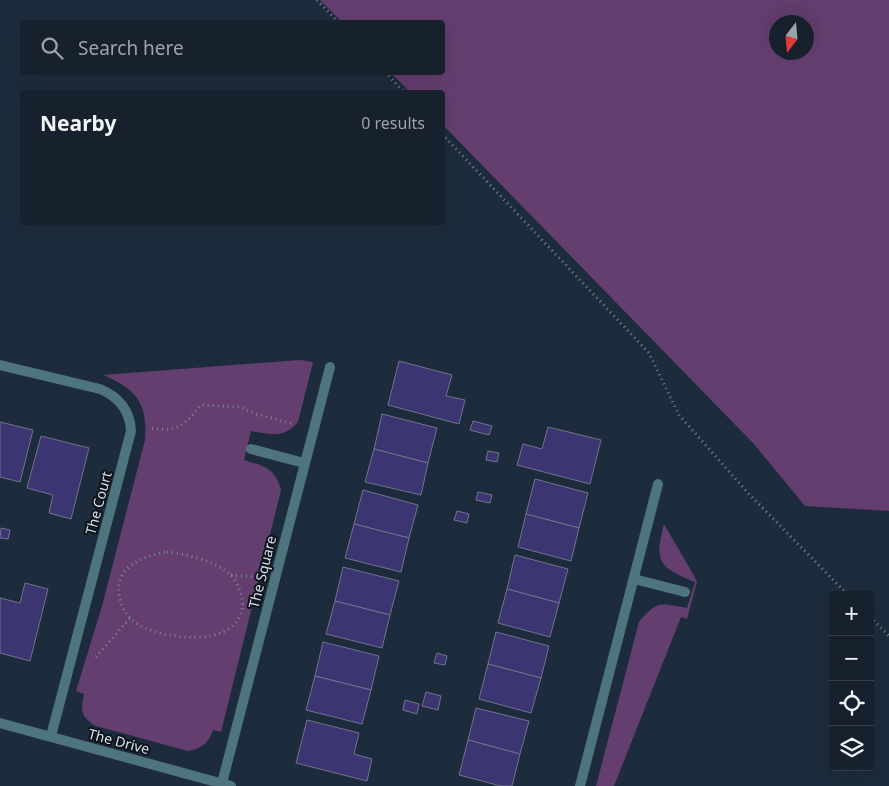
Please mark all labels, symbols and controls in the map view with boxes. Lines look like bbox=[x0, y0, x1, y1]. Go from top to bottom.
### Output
north arrow bbox=[769, 15, 814, 60]
search box bbox=[20, 20, 445, 75]
icon: search bbox=[38, 34, 66, 62]
text: Search here bbox=[78, 35, 184, 61]
text: Nearby bbox=[40, 109, 116, 137]
text: 0 results bbox=[361, 112, 425, 134]
street label: The Court bbox=[80, 469, 116, 537]
street label: The Square bbox=[244, 534, 280, 610]
map controls bbox=[829, 591, 874, 771]
button: + bbox=[829, 591, 874, 636]
button: − bbox=[829, 636, 874, 681]
button: locate bbox=[829, 681, 874, 726]
street label: The Drive bbox=[86, 724, 152, 758]
button: layers bbox=[829, 726, 874, 771]

